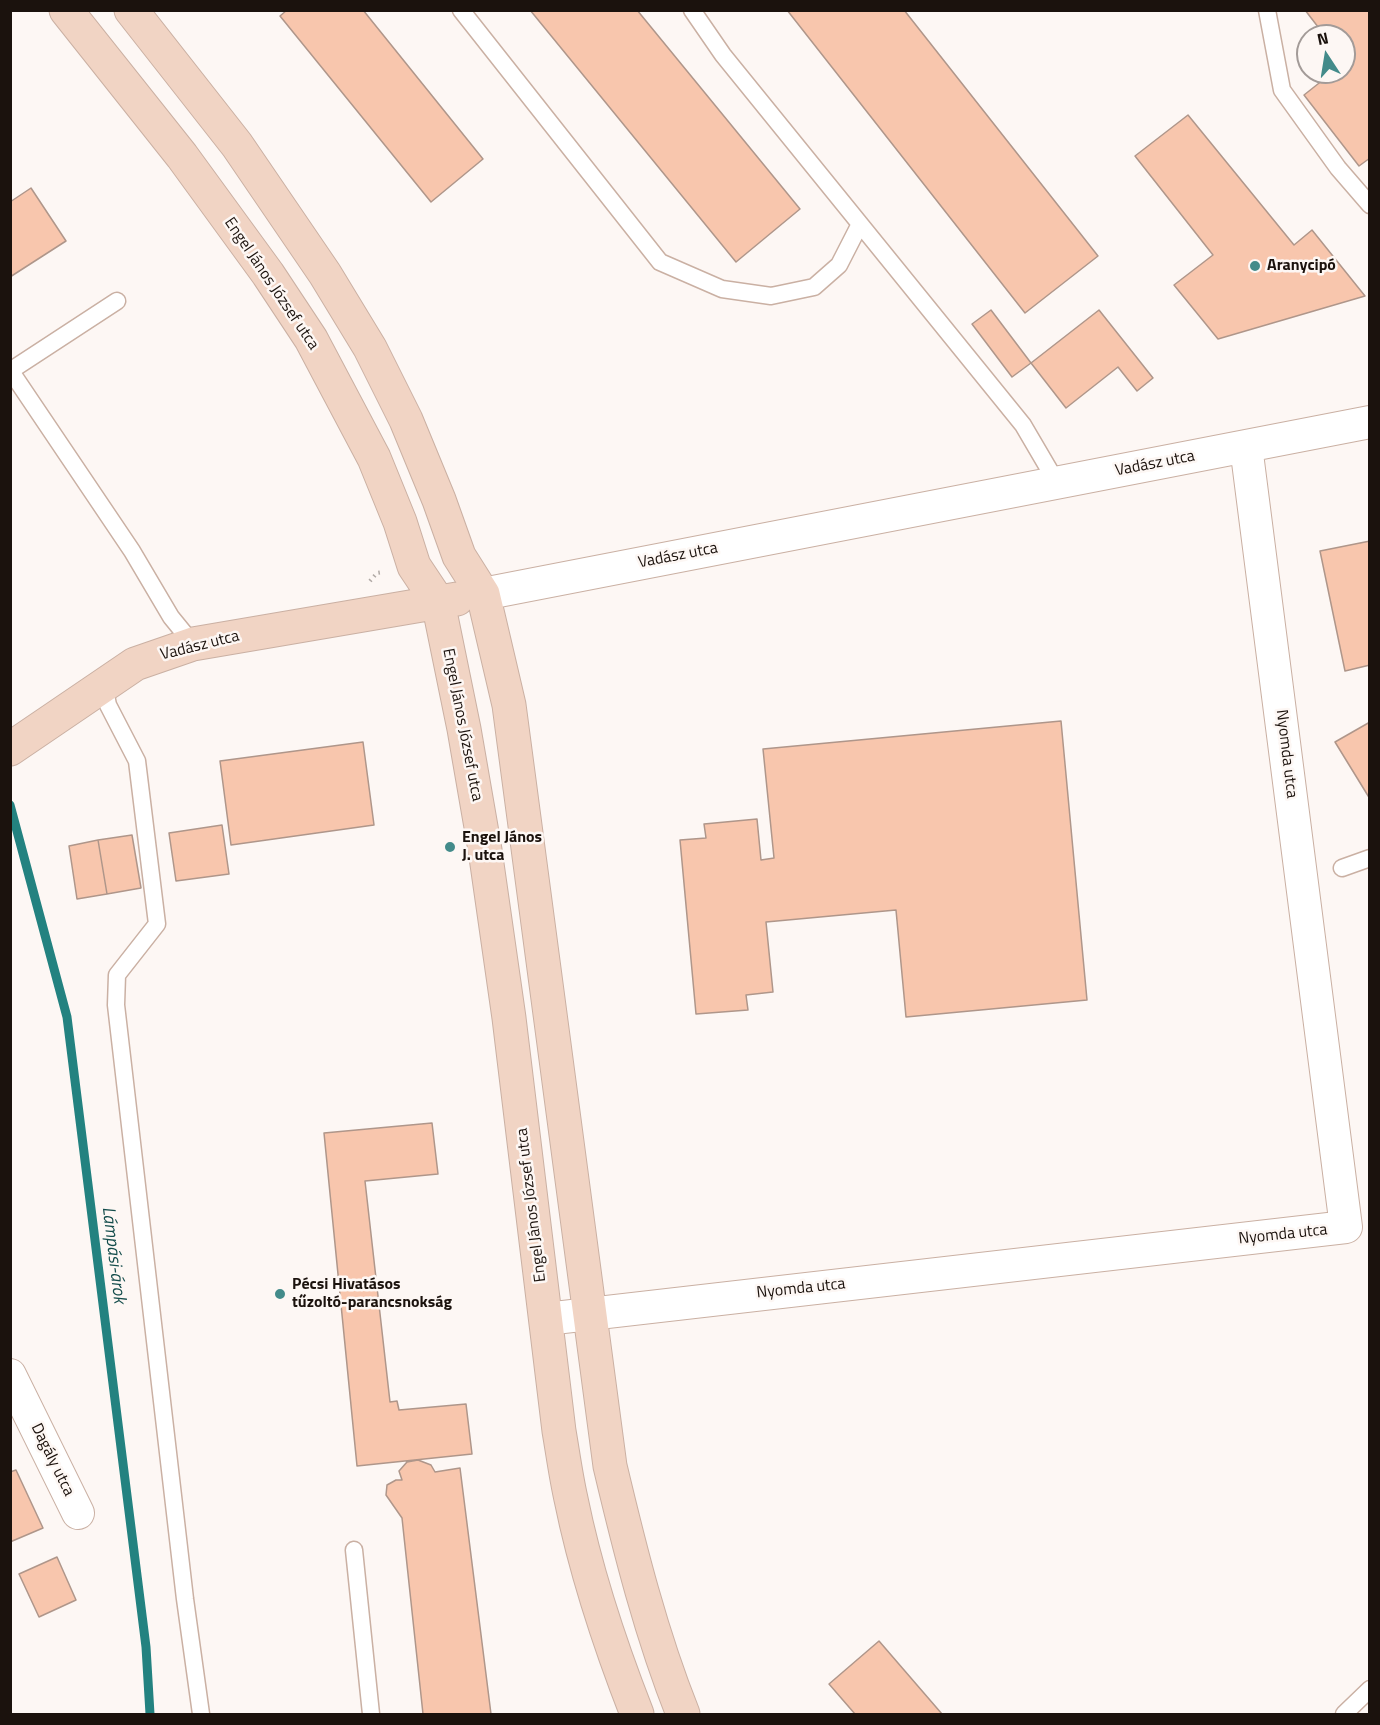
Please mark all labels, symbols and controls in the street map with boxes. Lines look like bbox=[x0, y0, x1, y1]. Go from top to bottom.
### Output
north arrow bbox=[1296, 24, 1356, 84]
text: N bbox=[1315, 25, 1331, 51]
street label: Engel János József utca bbox=[220, 214, 322, 354]
place label: Aranycipó bbox=[1267, 256, 1336, 276]
marker: Aranycipó bbox=[1248, 259, 1262, 273]
street label: Vadász utca bbox=[1114, 447, 1196, 481]
street label: Vadász utca bbox=[637, 539, 719, 573]
street label: Vadász utca bbox=[159, 627, 241, 665]
street label: Engel János József utca bbox=[438, 647, 486, 803]
street label: Nyomda utca bbox=[1271, 708, 1301, 800]
place label: Engel János J. utca bbox=[462, 828, 542, 866]
marker: Engel János J. utca bbox=[443, 840, 457, 854]
street label: Engel János József utca bbox=[513, 1127, 551, 1283]
water label: Lámpási-árok bbox=[96, 1205, 130, 1305]
street label: Nyomda utca bbox=[1238, 1221, 1328, 1249]
place label: Pécsi Hivatásos tűzoltó-parancsnokság bbox=[292, 1275, 452, 1313]
street label: Nyomda utca bbox=[756, 1275, 846, 1303]
marker: Pécsi Hivatásos tűzoltó-parancsnokság bbox=[273, 1287, 287, 1301]
street label: Dagály utca bbox=[26, 1420, 78, 1500]

